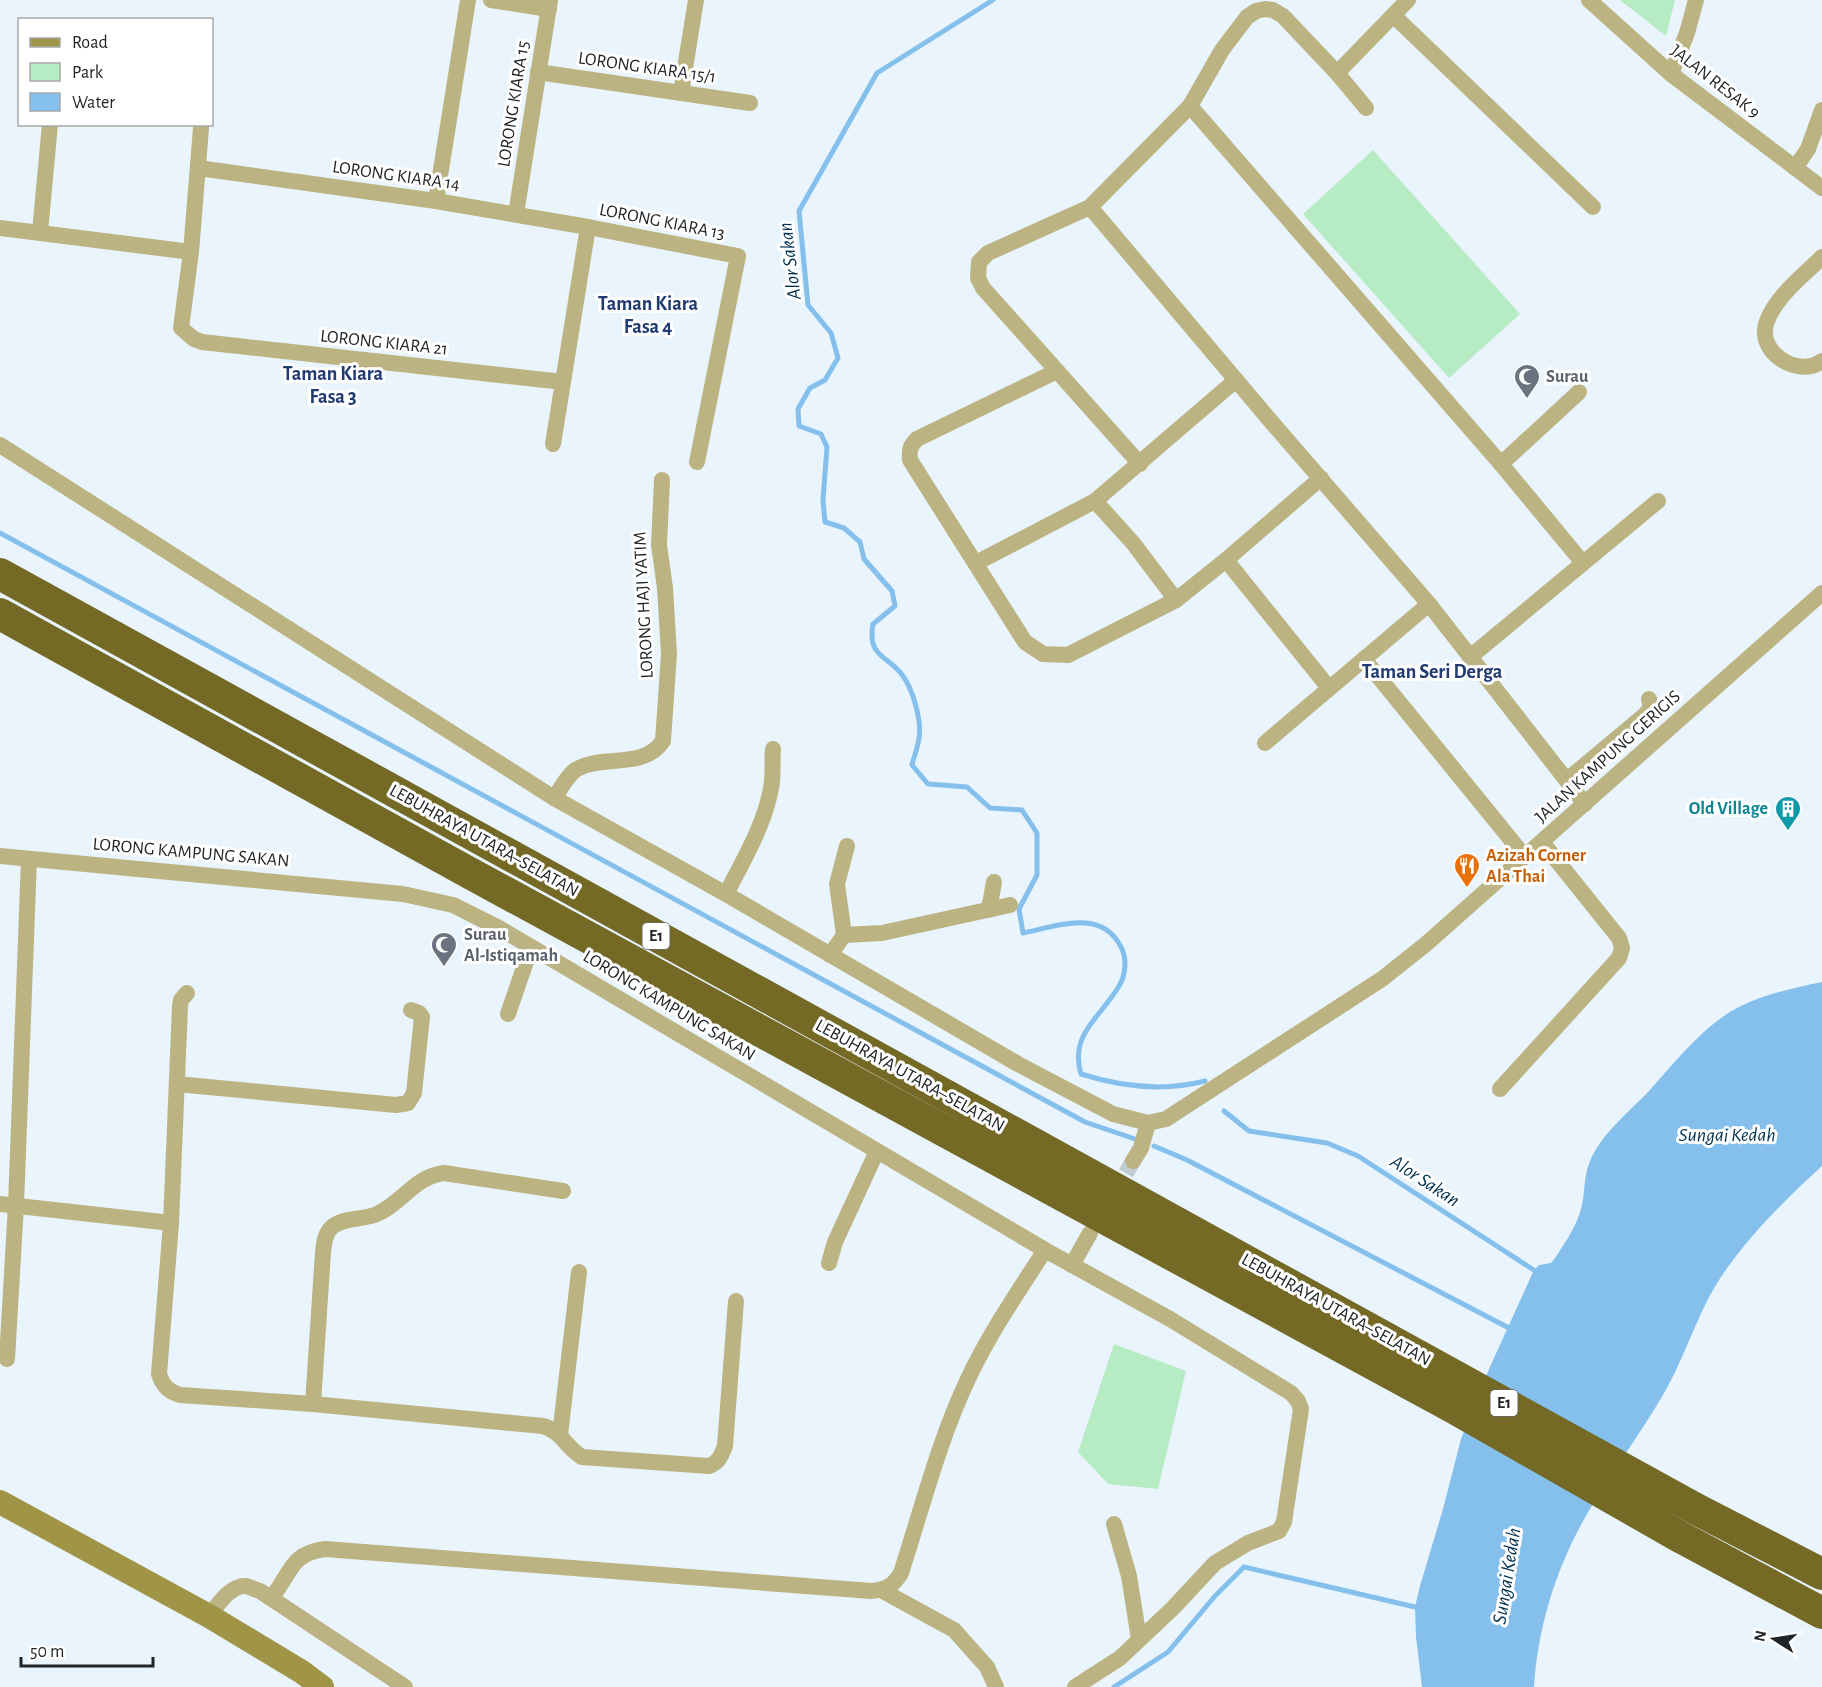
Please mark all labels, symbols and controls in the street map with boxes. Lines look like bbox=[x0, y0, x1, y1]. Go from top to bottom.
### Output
legend bbox=[18, 18, 213, 126]
text: Road bbox=[72, 34, 108, 52]
street label: LORONG KIARA 15 bbox=[495, 40, 533, 168]
street label: JALAN RESAK 9 bbox=[1667, 42, 1763, 122]
street label: LORONG KIARA 15/1 bbox=[577, 49, 717, 87]
text: Park bbox=[72, 64, 104, 82]
text: Water bbox=[72, 94, 115, 112]
street label: LORONG KIARA 14 bbox=[331, 158, 461, 194]
street label: LORONG KIARA 13 bbox=[598, 201, 726, 243]
water label: Alor Sakan bbox=[775, 221, 805, 302]
district label: Taman Kiara Fasa 4 bbox=[598, 294, 699, 337]
street label: LORONG KIARA 21 bbox=[319, 327, 449, 359]
mosque icon: Surau bbox=[1512, 362, 1542, 400]
district label: Taman Kiara Fasa 3 bbox=[283, 364, 384, 407]
place label: Surau bbox=[1546, 368, 1589, 386]
street label: LORONG HAJI YATIM bbox=[631, 531, 657, 679]
district label: Taman Seri Derga bbox=[1362, 662, 1503, 682]
street label: JALAN KAMPUNG GERIGIS bbox=[1532, 687, 1684, 827]
street label: LEBUHRAYA UTARA–SELATAN bbox=[386, 781, 582, 901]
building icon: Old Village bbox=[1773, 794, 1803, 832]
place label: Old Village bbox=[1689, 800, 1768, 818]
street label: LORONG KAMPUNG SAKAN bbox=[92, 835, 290, 871]
place label: Azizah Corner Ala Thai bbox=[1486, 847, 1587, 886]
restaurant icon: Azizah Corner Ala Thai bbox=[1452, 851, 1482, 889]
road number: E1 bbox=[642, 923, 670, 949]
place label: Surau Al-Istiqamah bbox=[464, 926, 558, 965]
mosque icon: Surau Al-Istiqamah bbox=[429, 930, 459, 968]
street label: LORONG KAMPUNG SAKAN bbox=[580, 947, 758, 1065]
street label: LEBUHRAYA UTARA–SELATAN bbox=[812, 1016, 1008, 1136]
water label: Sungai Kedah bbox=[1678, 1125, 1776, 1145]
water label: Alor Sakan bbox=[1386, 1151, 1463, 1211]
street label: LEBUHRAYA UTARA–SELATAN bbox=[1238, 1250, 1434, 1370]
road number: E1 bbox=[1490, 1390, 1518, 1416]
water label: Sungai Kedah bbox=[1490, 1526, 1524, 1626]
north arrow bbox=[1744, 1609, 1804, 1669]
text: N bbox=[1751, 1629, 1769, 1643]
scale bar bbox=[21, 1630, 153, 1668]
text: 50 m bbox=[30, 1643, 64, 1661]

